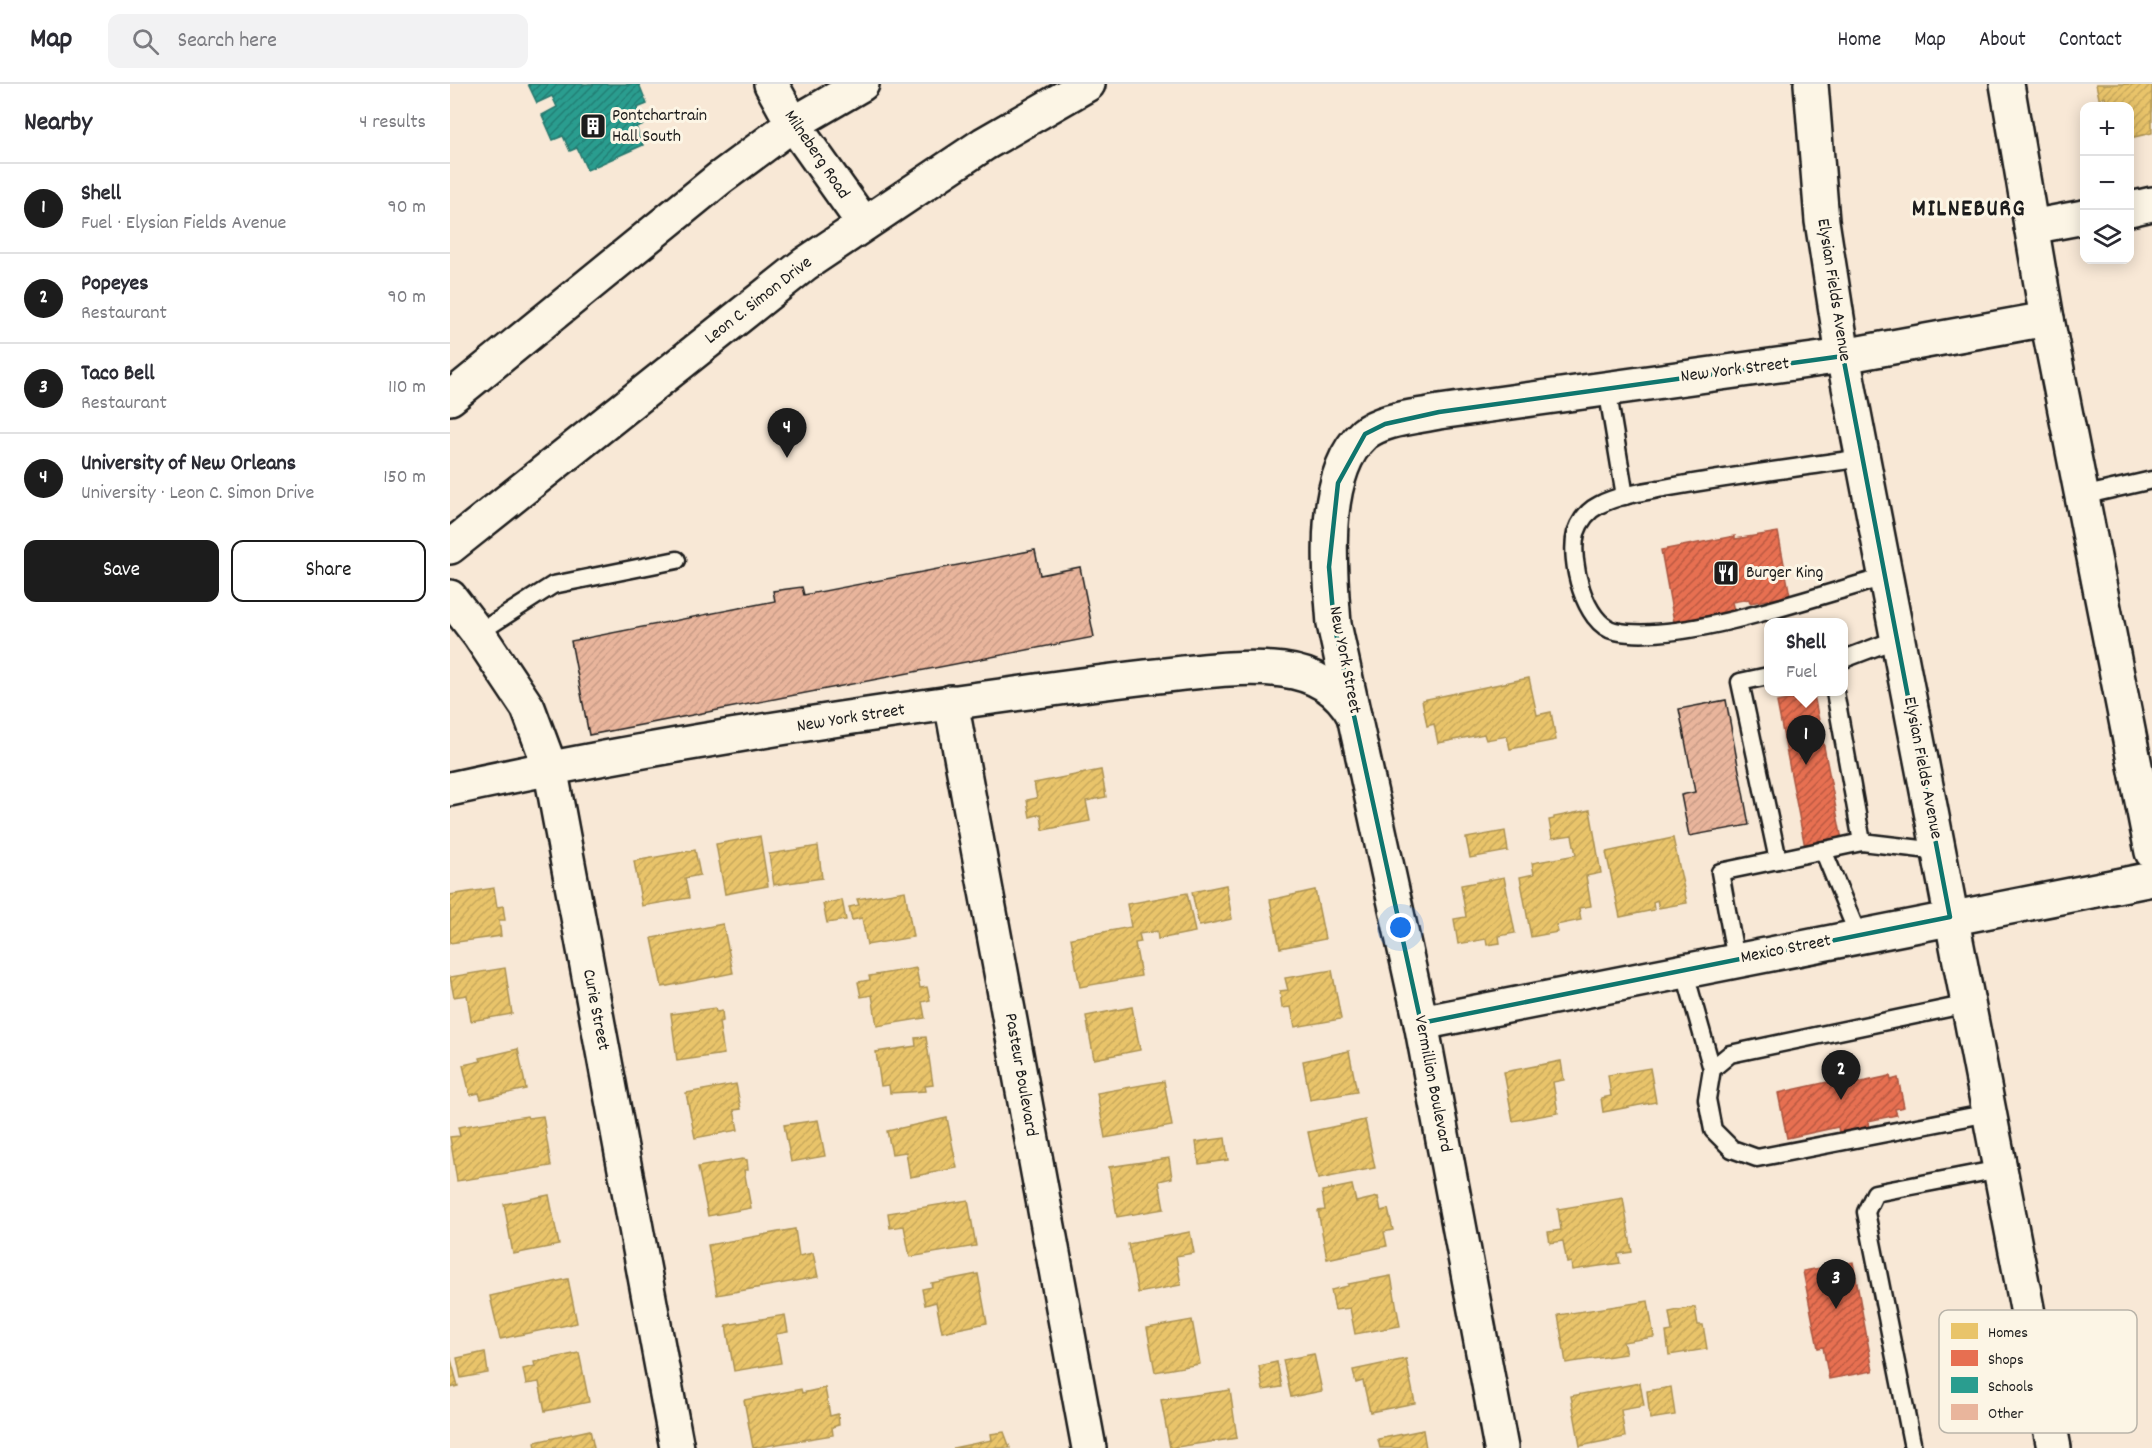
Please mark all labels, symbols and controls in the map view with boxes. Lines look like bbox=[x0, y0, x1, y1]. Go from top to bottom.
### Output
search box bbox=[108, 14, 528, 68]
text: Map bbox=[30, 21, 72, 61]
icon: search bbox=[129, 25, 162, 58]
text: Search here bbox=[177, 26, 277, 57]
text: Home bbox=[1837, 26, 1881, 56]
text: Map bbox=[1914, 26, 1946, 56]
text: About bbox=[1979, 26, 2026, 56]
text: Contact bbox=[2059, 26, 2122, 56]
map controls bbox=[2080, 102, 2134, 264]
button: + bbox=[2080, 102, 2134, 156]
place label: Pontchartrain Hall South bbox=[612, 104, 707, 150]
text: Nearby bbox=[24, 105, 92, 142]
street label: Milneberg Road bbox=[777, 106, 855, 204]
text: 4 results bbox=[359, 109, 426, 137]
building icon: Pontchartrain Hall South bbox=[578, 111, 608, 141]
button: − bbox=[2080, 156, 2134, 210]
text: Shell bbox=[81, 179, 121, 210]
district label: MILNEBURG bbox=[1912, 193, 2026, 227]
text: 1 bbox=[41, 194, 46, 222]
text: 90 m bbox=[388, 194, 426, 222]
text: Fuel · Elysian Fields Avenue bbox=[81, 210, 286, 238]
button: layers bbox=[2080, 210, 2134, 264]
street label: Elysian Fields Avenue bbox=[1809, 217, 1857, 363]
street label: Leon C. Simon Drive bbox=[700, 251, 818, 351]
text: Popeyes bbox=[81, 269, 148, 300]
text: 2 bbox=[39, 284, 48, 312]
text: 90 m bbox=[388, 284, 426, 312]
text: Restaurant bbox=[81, 300, 167, 328]
street label: New York Street bbox=[1679, 352, 1791, 390]
text: Taco Bell bbox=[81, 359, 154, 390]
text: 3 bbox=[39, 374, 48, 402]
text: 110 m bbox=[388, 374, 426, 402]
text: Restaurant bbox=[81, 390, 167, 418]
pin: 4 bbox=[768, 408, 806, 458]
text: University of New Orleans bbox=[81, 449, 296, 480]
text: 4 bbox=[39, 464, 48, 492]
text: 150 m bbox=[383, 464, 426, 492]
text: University · Leon C. Simon Drive bbox=[81, 480, 314, 508]
button: Save bbox=[24, 540, 219, 602]
button: Share bbox=[231, 540, 426, 602]
restaurant icon: Burger King bbox=[1711, 558, 1741, 588]
place label: Burger King bbox=[1746, 561, 1823, 586]
street label: New York Street bbox=[1321, 604, 1367, 716]
popup bbox=[1764, 618, 1848, 696]
text: Shell bbox=[1786, 628, 1826, 659]
text: Fuel bbox=[1786, 659, 1817, 687]
street label: Elysian Fields Avenue bbox=[1896, 695, 1948, 841]
street label: New York Street bbox=[795, 698, 907, 740]
pin: 1 bbox=[1786, 716, 1826, 765]
your location bbox=[1386, 913, 1415, 942]
street label: Mexico Street bbox=[1739, 929, 1834, 971]
street label: Curie Street bbox=[575, 967, 615, 1053]
street label: Pasteur Boulevard bbox=[997, 1011, 1043, 1139]
street label: Vermillion Boulevard bbox=[1406, 1013, 1458, 1155]
pin: 2 bbox=[1822, 1050, 1860, 1100]
pin: 3 bbox=[1816, 1260, 1856, 1309]
legend bbox=[1939, 1310, 2137, 1433]
text: Homes bbox=[1988, 1322, 2028, 1345]
text: Shops bbox=[1988, 1349, 2024, 1372]
text: Schools bbox=[1988, 1376, 2034, 1399]
text: Other bbox=[1988, 1403, 2023, 1426]

